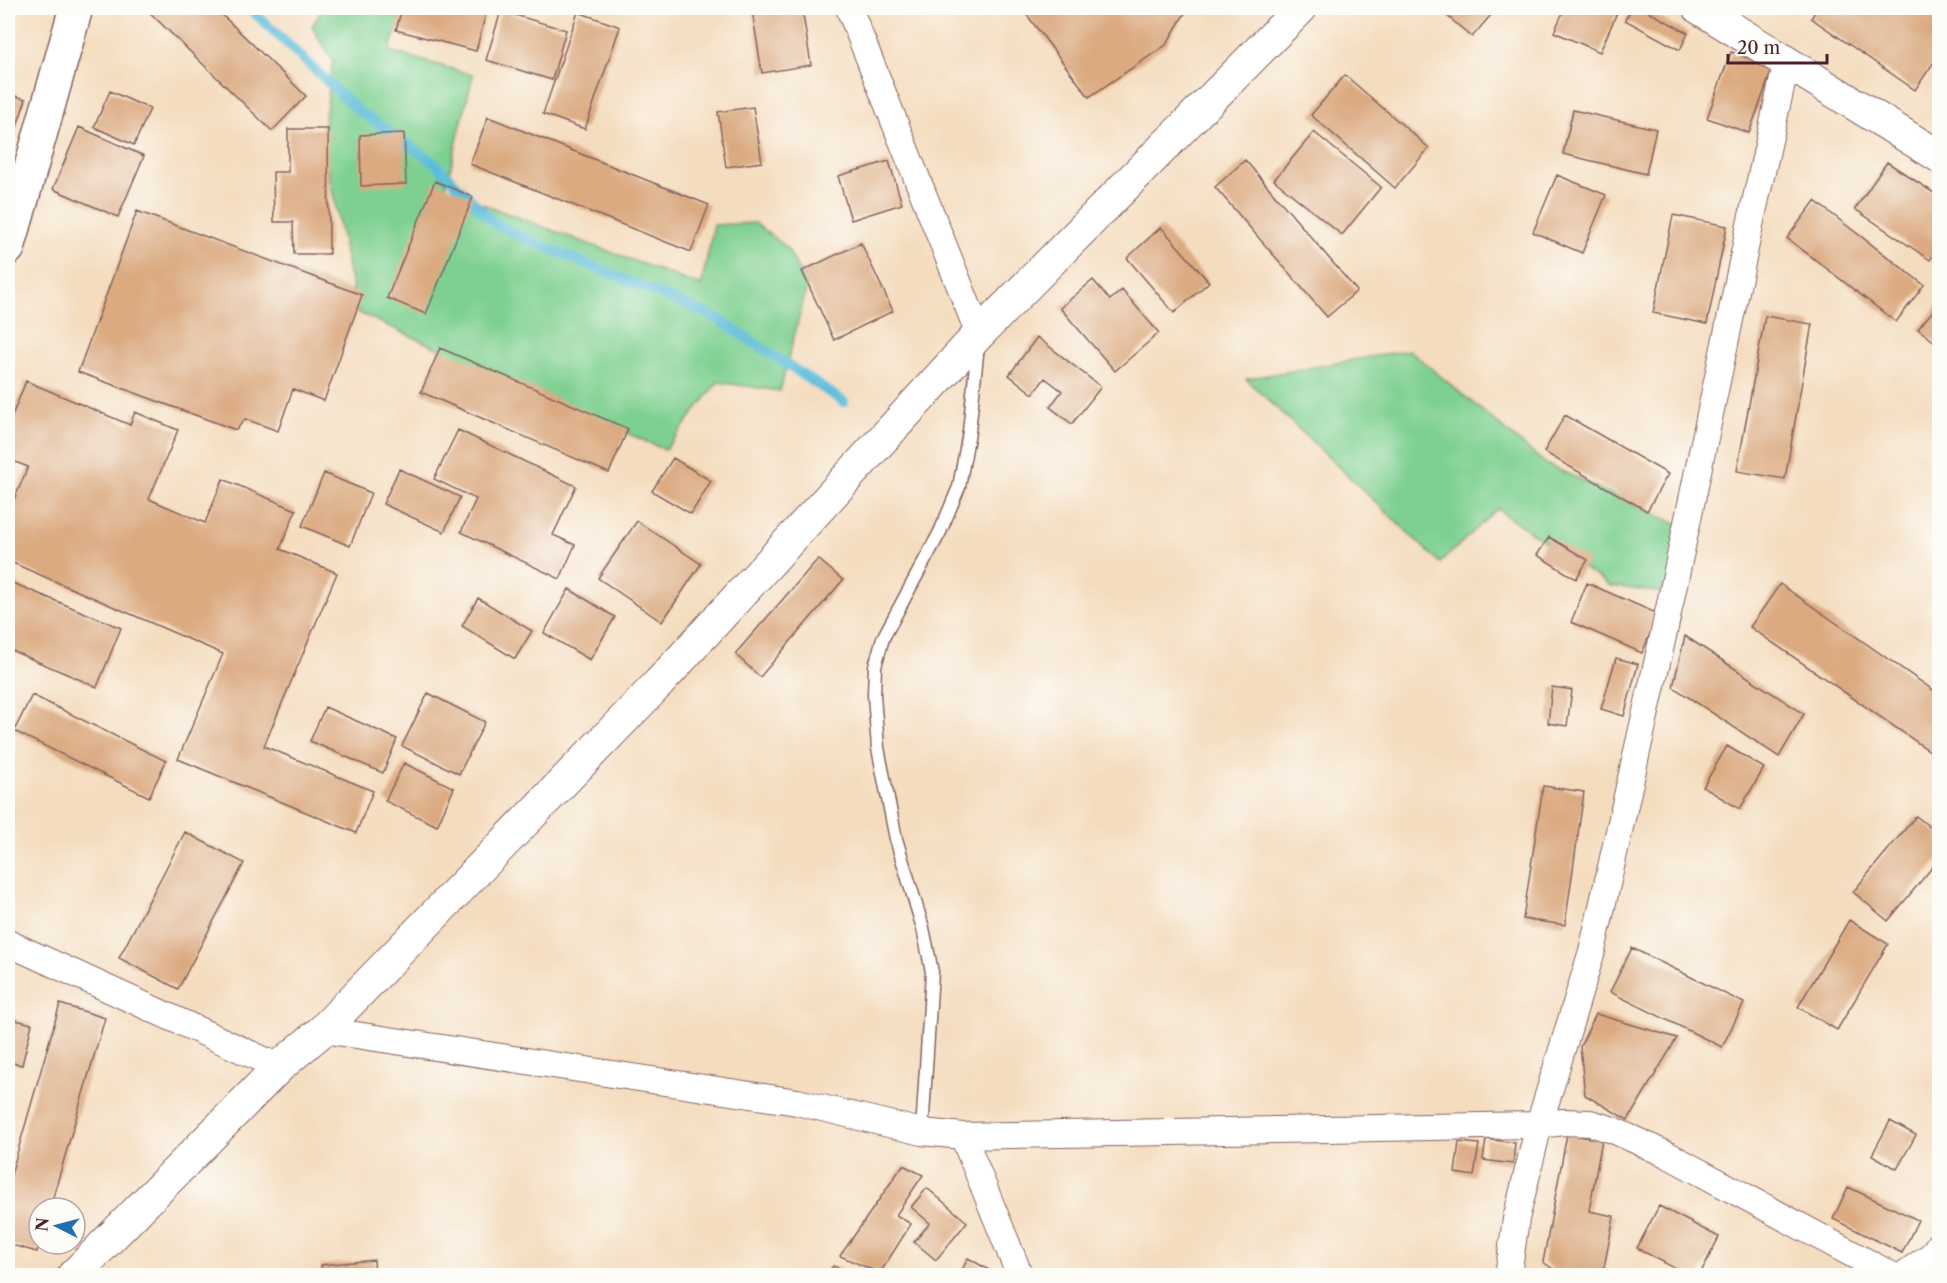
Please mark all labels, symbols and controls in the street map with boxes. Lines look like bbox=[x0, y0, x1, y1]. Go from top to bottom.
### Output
scale bar bbox=[1728, 27, 1827, 65]
text: 20 m bbox=[1737, 37, 1781, 59]
north arrow bbox=[27, 1196, 87, 1256]
text: N bbox=[31, 1216, 53, 1232]

